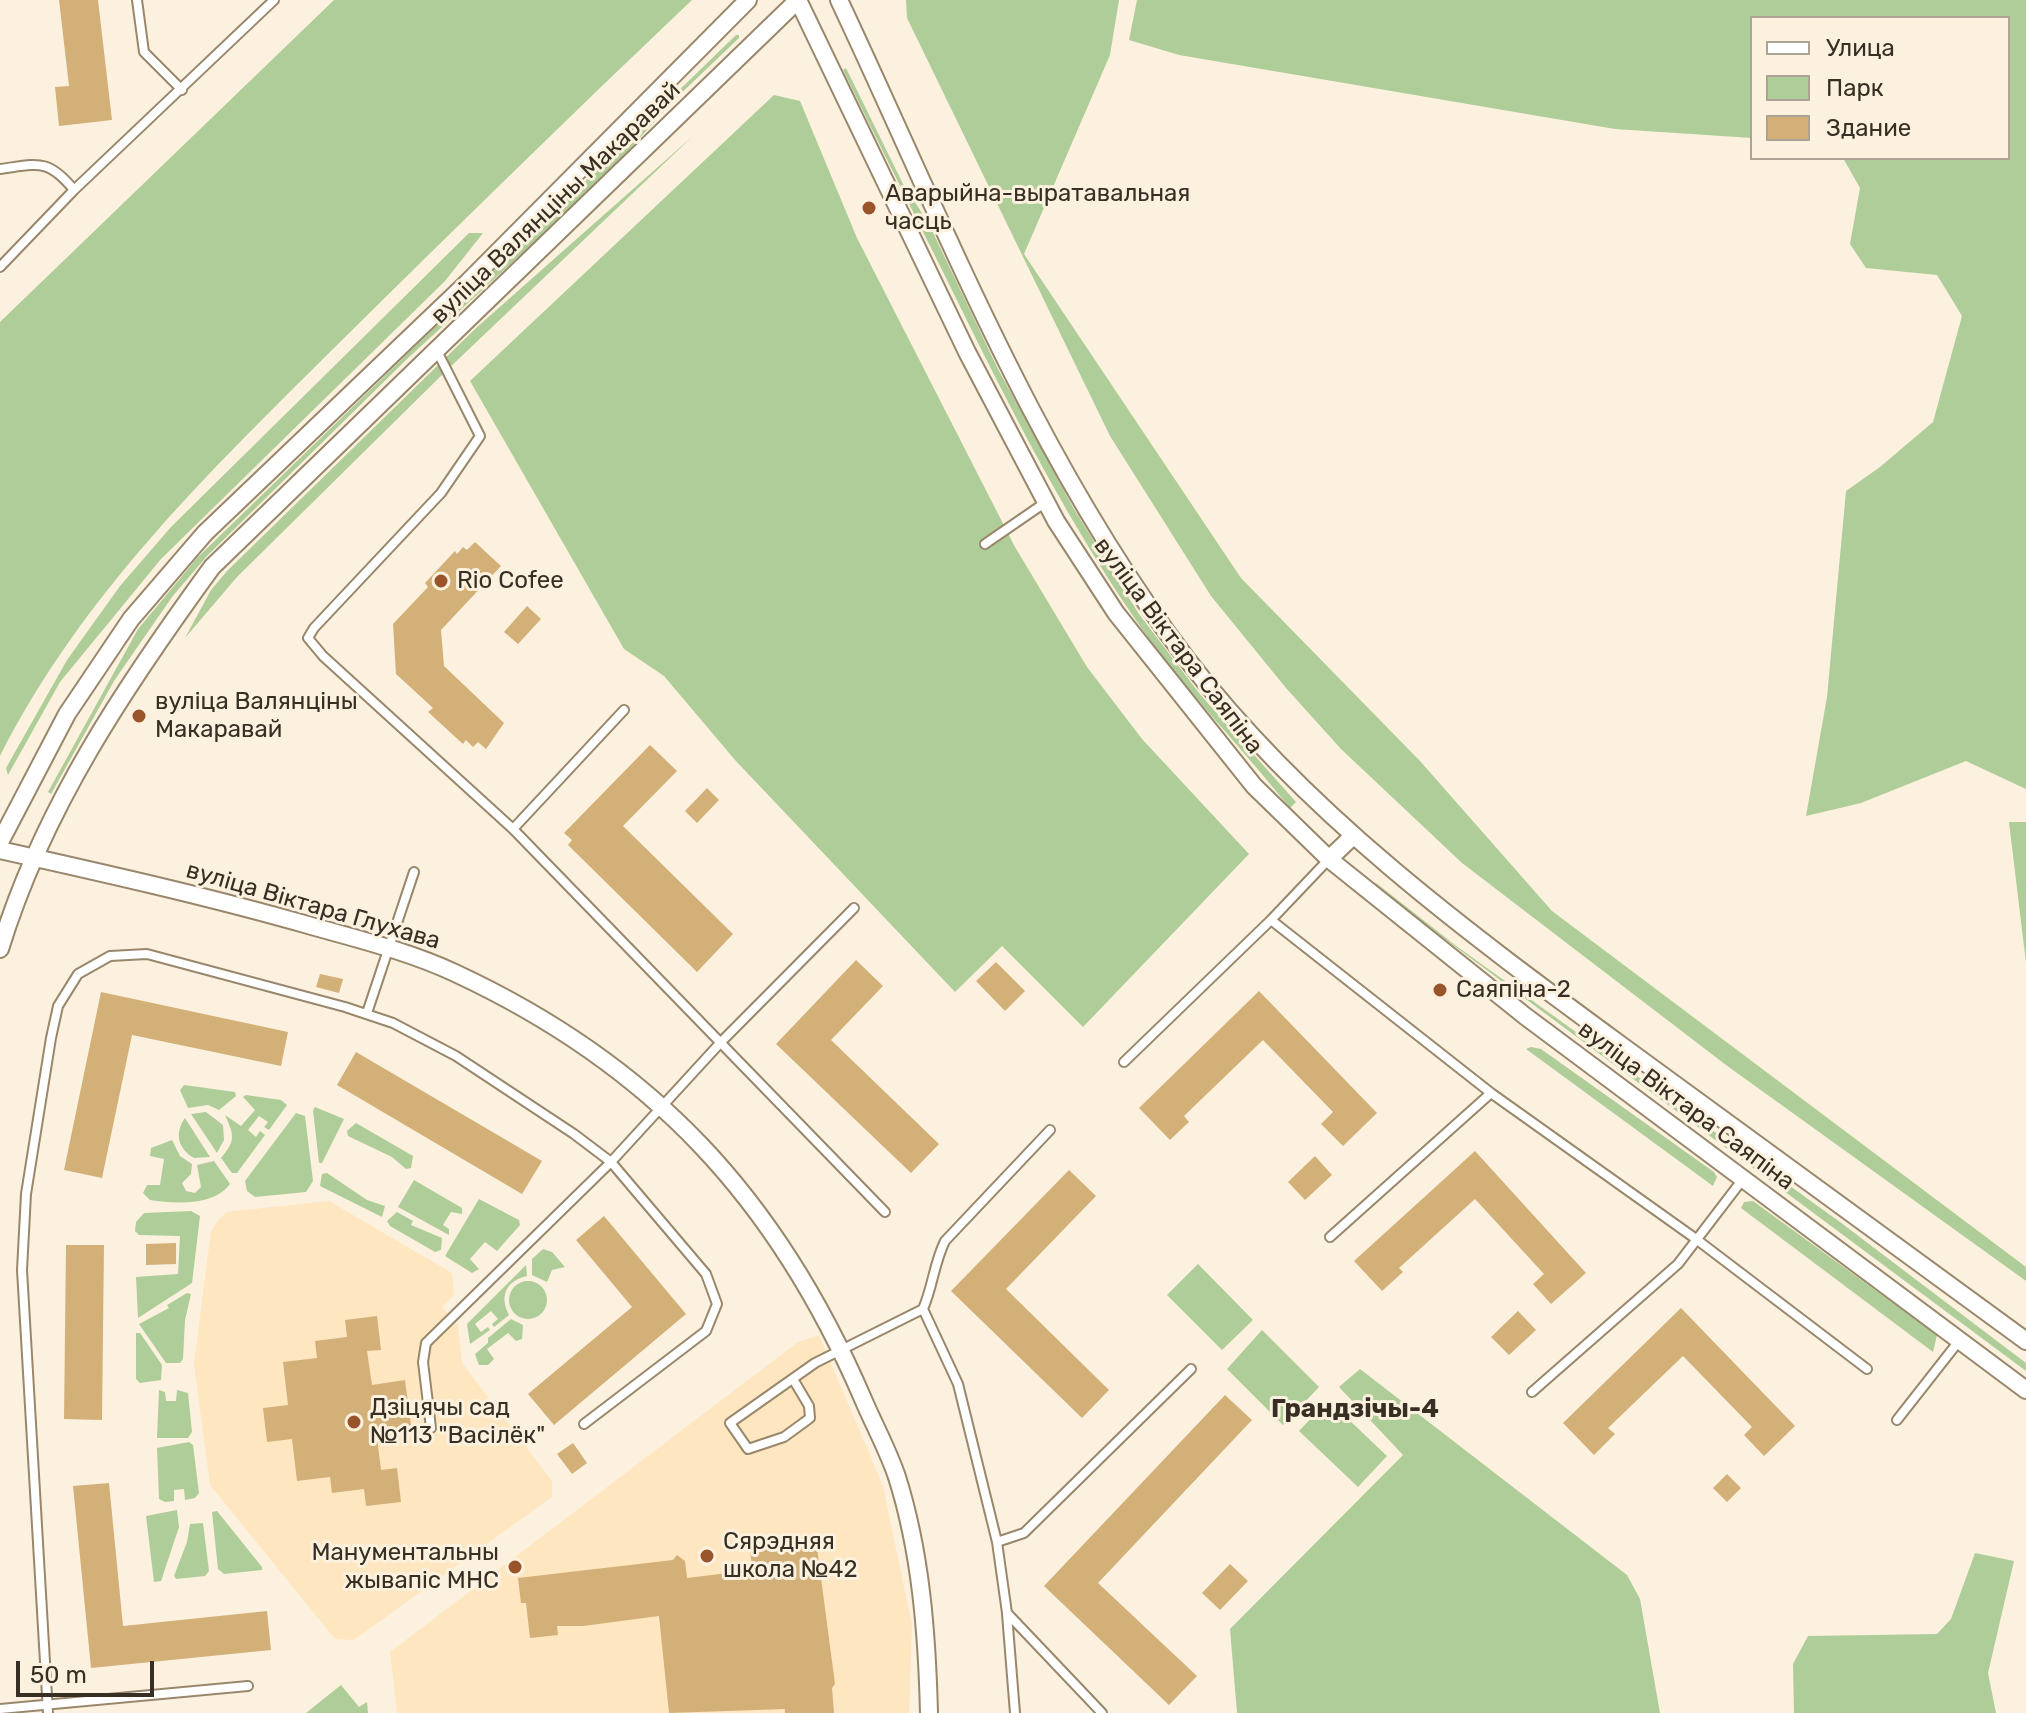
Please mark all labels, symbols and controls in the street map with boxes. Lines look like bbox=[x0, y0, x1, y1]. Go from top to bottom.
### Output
legend bbox=[1750, 16, 2010, 160]
text: Улица bbox=[1826, 34, 1895, 62]
text: Парк bbox=[1826, 74, 1884, 102]
street label: вуліца Валянціны Макаравай bbox=[425, 76, 687, 330]
text: Здание bbox=[1826, 114, 1911, 142]
place label: Аварыйна-выратавальная часць bbox=[885, 180, 1190, 236]
marker: Аварыйна-выратавальная часць bbox=[860, 199, 878, 217]
street label: вуліца Віктара Саяпіна bbox=[1087, 532, 1269, 760]
place label: Rio Cofee bbox=[457, 567, 564, 595]
marker: Rio Cofee bbox=[432, 572, 450, 590]
place label: вуліца Валянціны Макаравай bbox=[155, 688, 358, 744]
marker: вуліца Валянціны Макаравай bbox=[130, 707, 148, 725]
street label: вуліца Віктара Глухава bbox=[183, 856, 443, 956]
place label: Саяпіна-2 bbox=[1456, 976, 1571, 1004]
marker: Саяпіна-2 bbox=[1431, 981, 1449, 999]
street label: вуліца Віктара Саяпіна bbox=[1572, 1015, 1800, 1197]
district label: Грандзічы-4 bbox=[1271, 1393, 1439, 1425]
place label: Дзіцячы сад №113 "Васілёк" bbox=[370, 1394, 545, 1450]
marker: Дзіцячы сад №113 "Васілёк" bbox=[345, 1413, 363, 1431]
place label: Сярэдняя школа №42 bbox=[723, 1528, 858, 1584]
place label: Манументальны жывапіс МНС bbox=[311, 1539, 499, 1595]
marker: Сярэдняя школа №42 bbox=[698, 1547, 716, 1565]
marker: Манументальны жывапіс МНС bbox=[506, 1558, 524, 1576]
scale bar bbox=[20, 1645, 158, 1695]
text: 50 m bbox=[30, 1661, 87, 1689]

